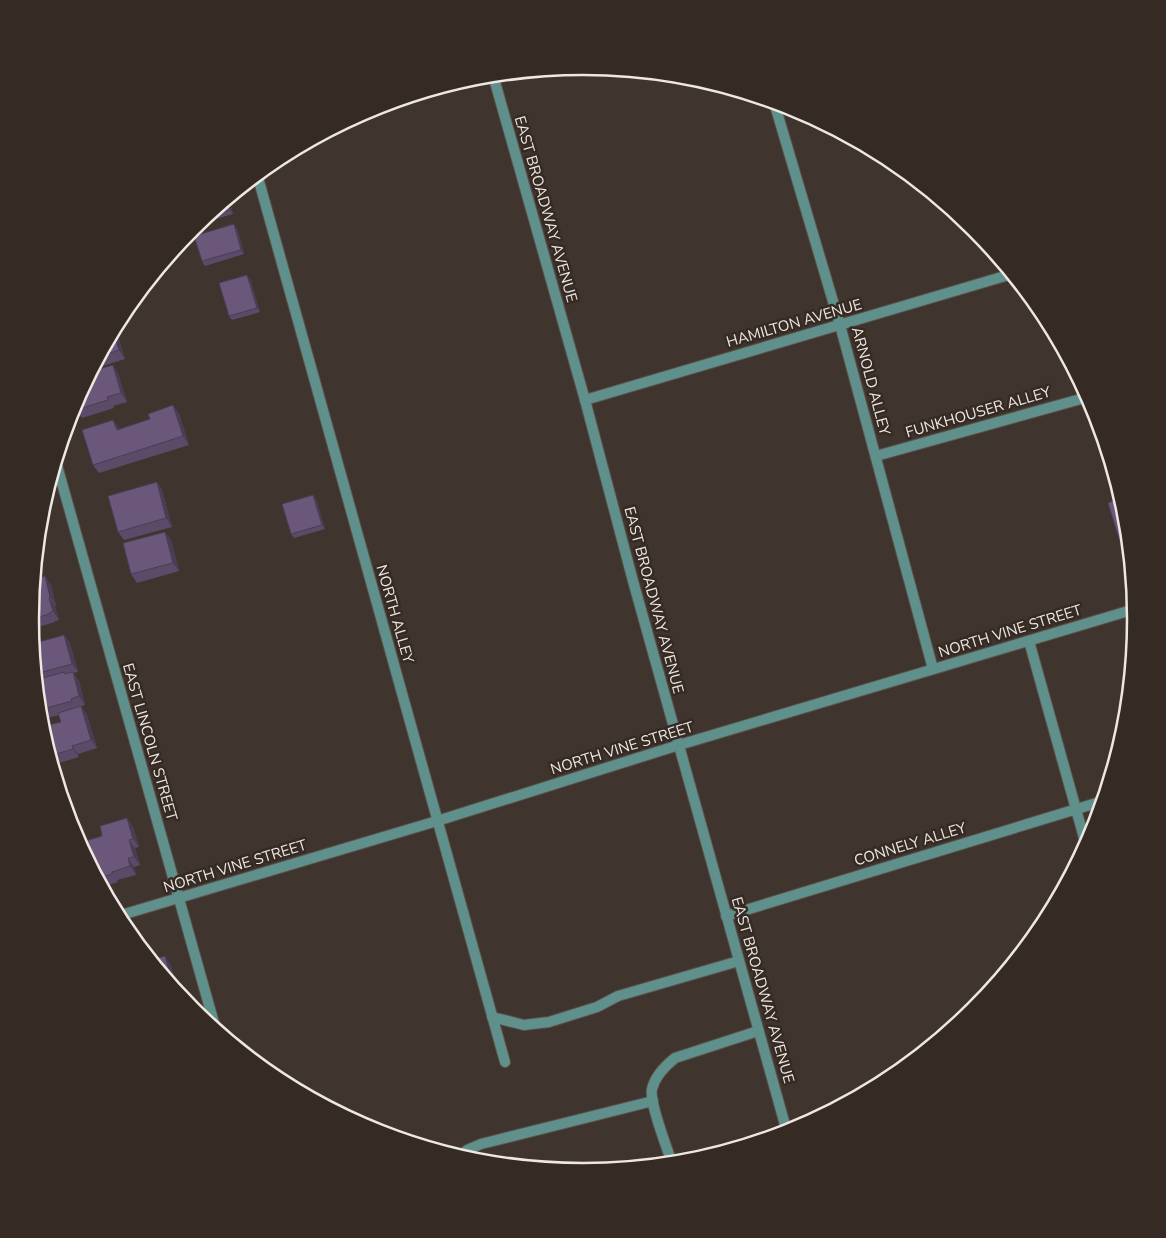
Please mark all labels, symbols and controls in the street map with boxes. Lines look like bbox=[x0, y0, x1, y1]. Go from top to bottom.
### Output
street label: EAST BROADWAY AVENUE bbox=[510, 114, 582, 304]
street label: HAMILTON AVENUE bbox=[724, 294, 864, 352]
street label: ARNOLD ALLEY bbox=[847, 325, 895, 438]
street label: FUNKHOUSER ALLEY bbox=[903, 381, 1054, 442]
street label: EAST BROADWAY AVENUE bbox=[619, 504, 689, 696]
street label: NORTH ALLEY bbox=[371, 562, 419, 667]
street label: NORTH VINE STREET bbox=[936, 600, 1084, 662]
street label: EAST LINCOLN STREET bbox=[118, 661, 182, 823]
street label: NORTH VINE STREET bbox=[548, 717, 696, 779]
street label: CONNELY ALLEY bbox=[851, 817, 970, 871]
street label: NORTH VINE STREET bbox=[161, 835, 309, 897]
street label: EAST BROADWAY AVENUE bbox=[727, 895, 799, 1085]

